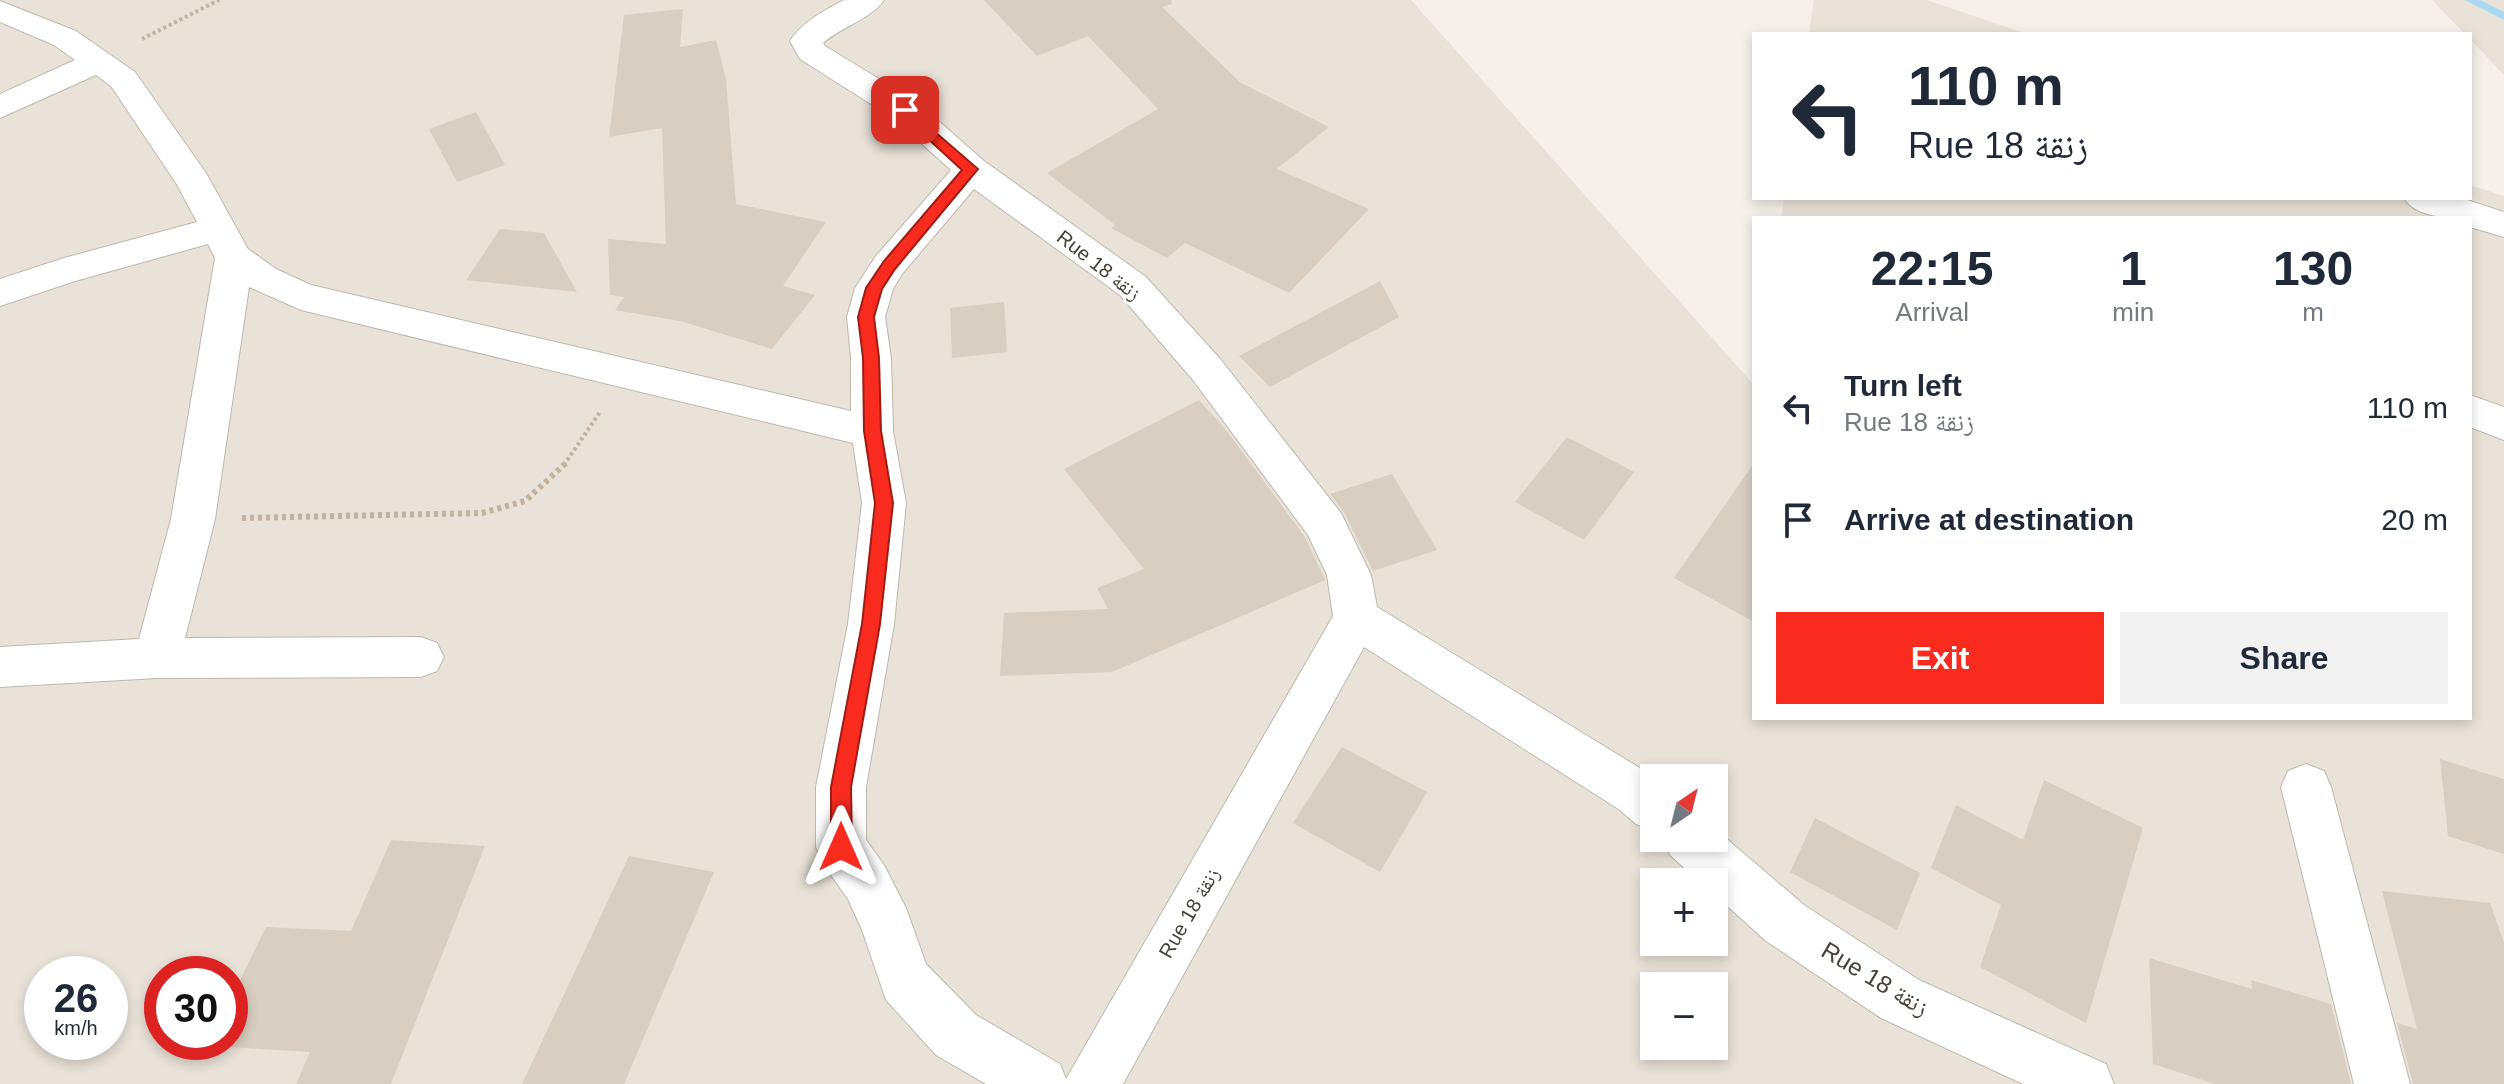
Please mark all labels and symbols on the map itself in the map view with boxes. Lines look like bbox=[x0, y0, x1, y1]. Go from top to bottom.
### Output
pin bbox=[871, 76, 939, 144]
street label: Rue 18 زنقة bbox=[1053, 226, 1145, 304]
north arrow bbox=[1640, 764, 1728, 852]
position arrow bbox=[799, 805, 883, 889]
street label: Rue 18 زنقة bbox=[1154, 864, 1224, 962]
street label: Rue 18 زنقة bbox=[1817, 936, 1934, 1021]
speed limit sign: 30 bbox=[144, 956, 248, 1060]

